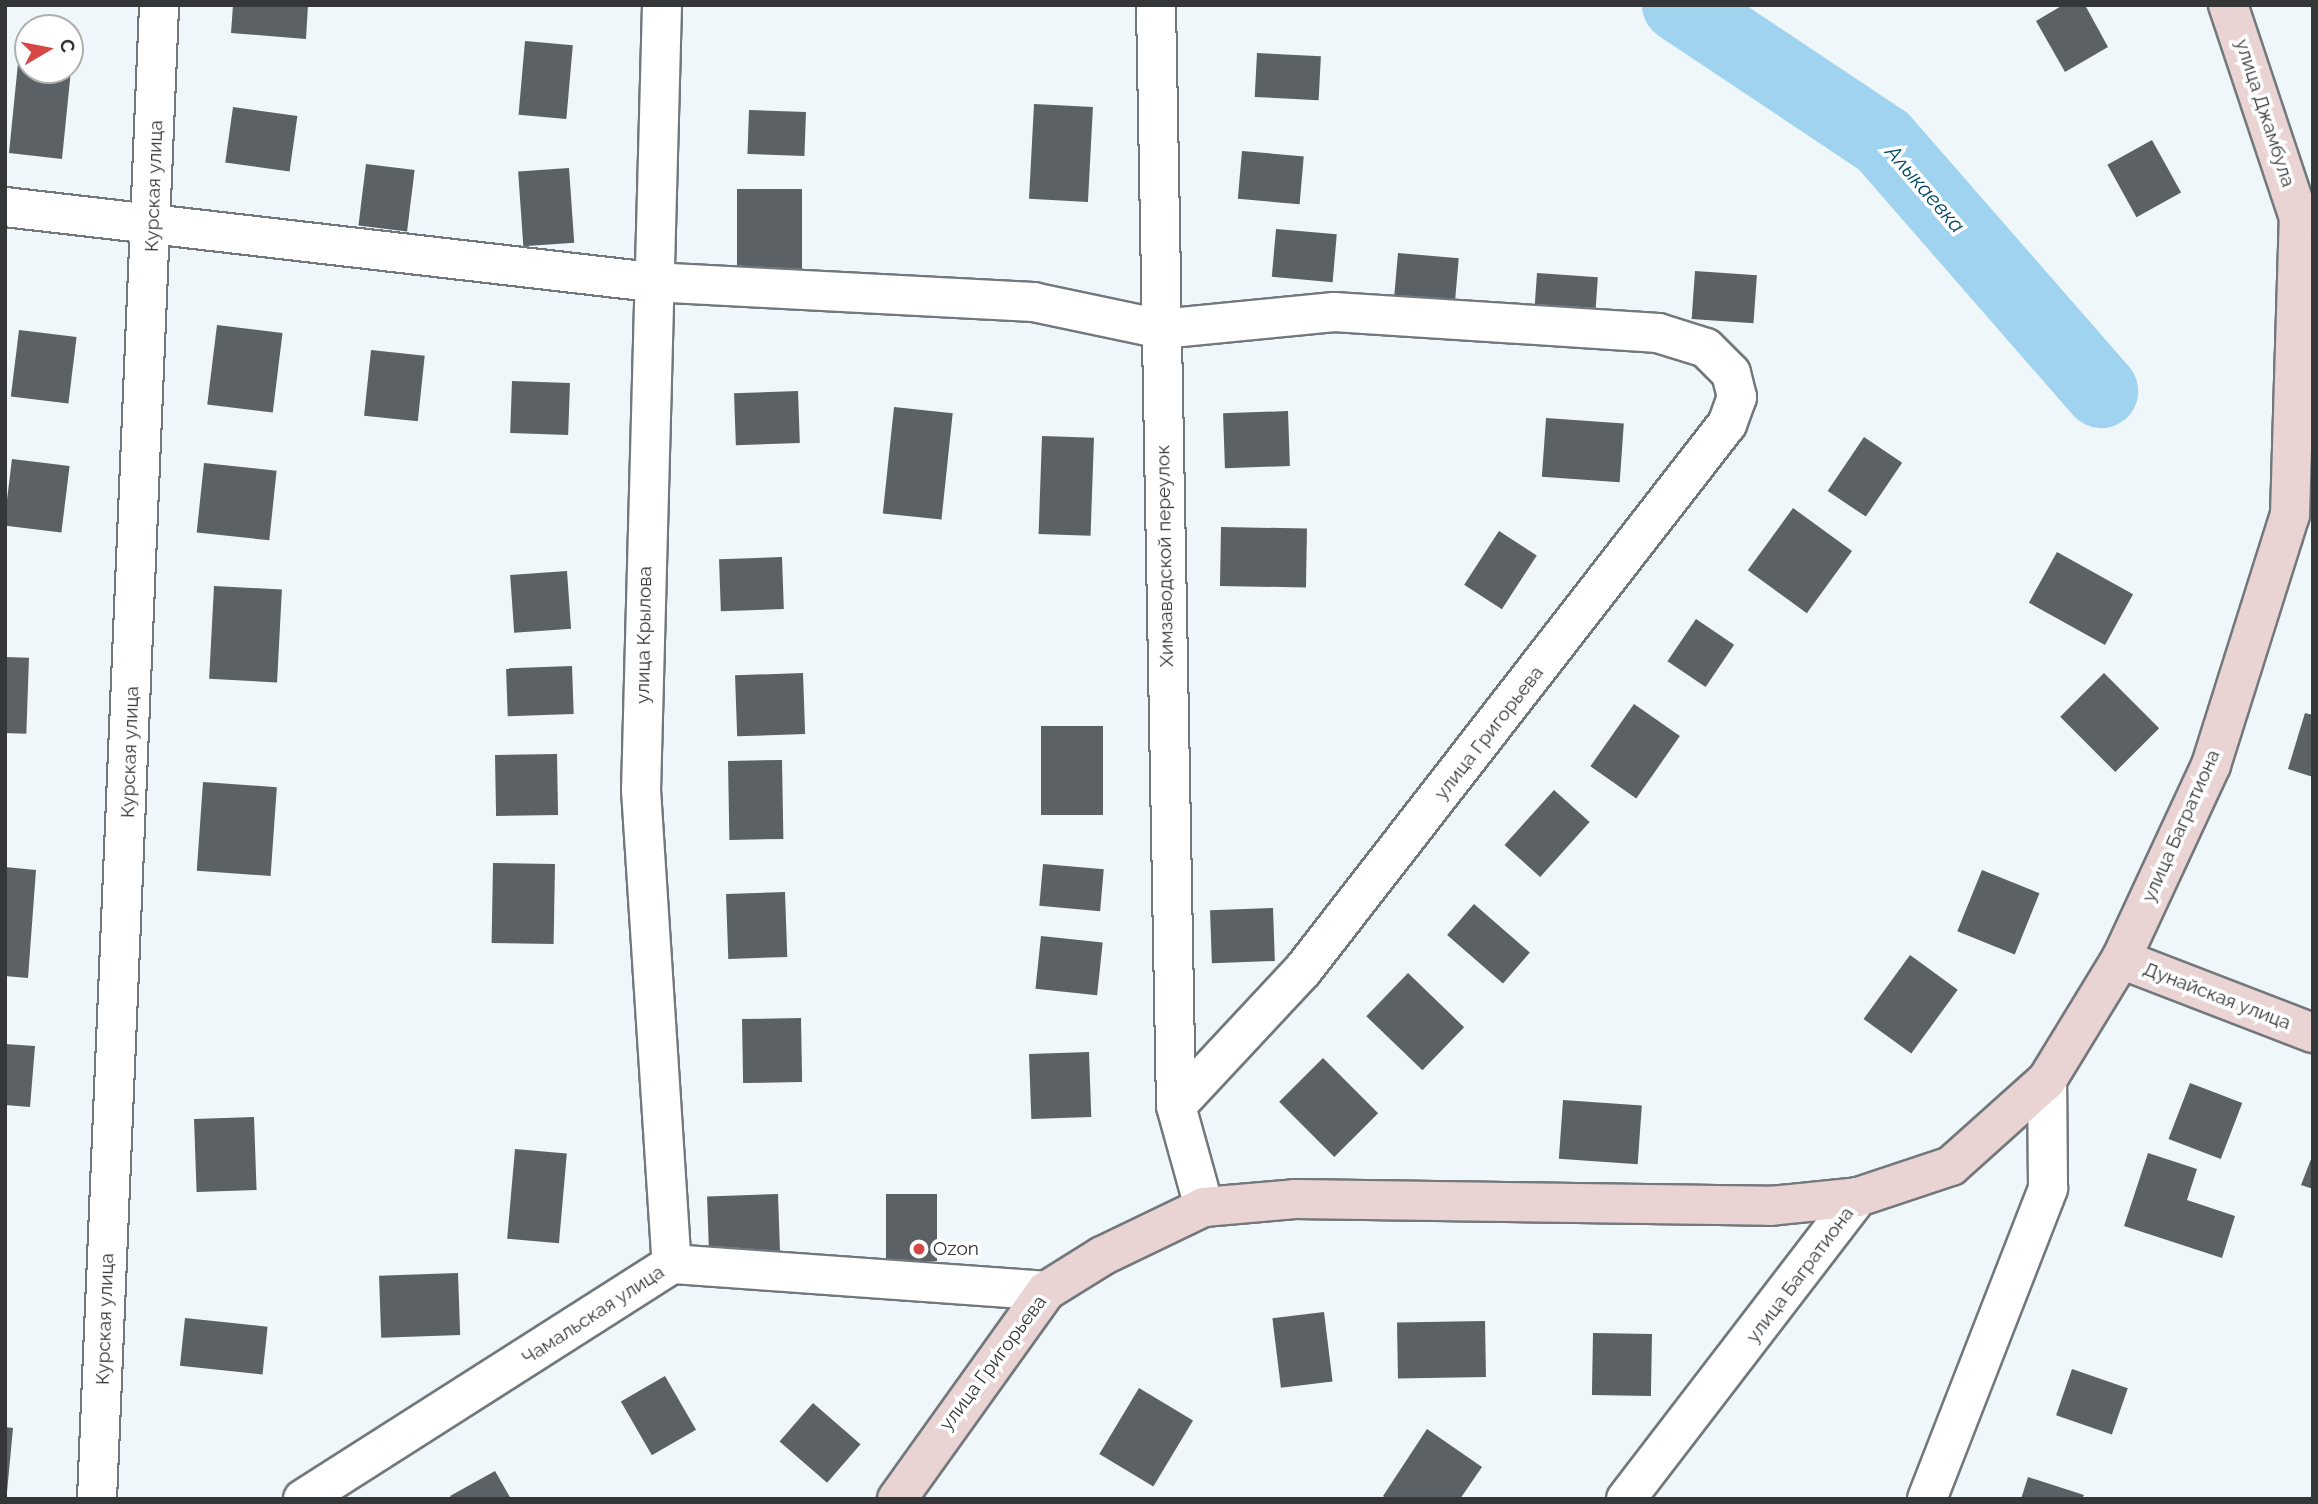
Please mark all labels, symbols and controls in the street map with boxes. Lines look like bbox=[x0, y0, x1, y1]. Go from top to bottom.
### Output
north arrow bbox=[14, 14, 84, 84]
street label: улица Джамбула bbox=[2230, 36, 2300, 190]
text: С bbox=[56, 37, 80, 54]
street label: Курская улица bbox=[140, 119, 168, 253]
water label: Алыкаевка bbox=[1880, 140, 1970, 238]
street label: Химзаводской переулок bbox=[1152, 445, 1178, 667]
street label: улица Крылова bbox=[631, 566, 657, 704]
street label: улица Григорьева bbox=[1430, 662, 1548, 804]
street label: Курская улица bbox=[116, 685, 144, 819]
street label: улица Багратиона bbox=[2137, 746, 2225, 906]
street label: Дунайская улица bbox=[2140, 957, 2294, 1035]
street label: улица Багратиона bbox=[1742, 1203, 1858, 1347]
place label: Ozon bbox=[933, 1238, 979, 1260]
marker: Ozon bbox=[911, 1241, 927, 1257]
street label: Курская улица bbox=[91, 1252, 119, 1386]
street label: Чамальская улица bbox=[517, 1260, 669, 1370]
street label: улица Григорьева bbox=[935, 1291, 1051, 1435]

